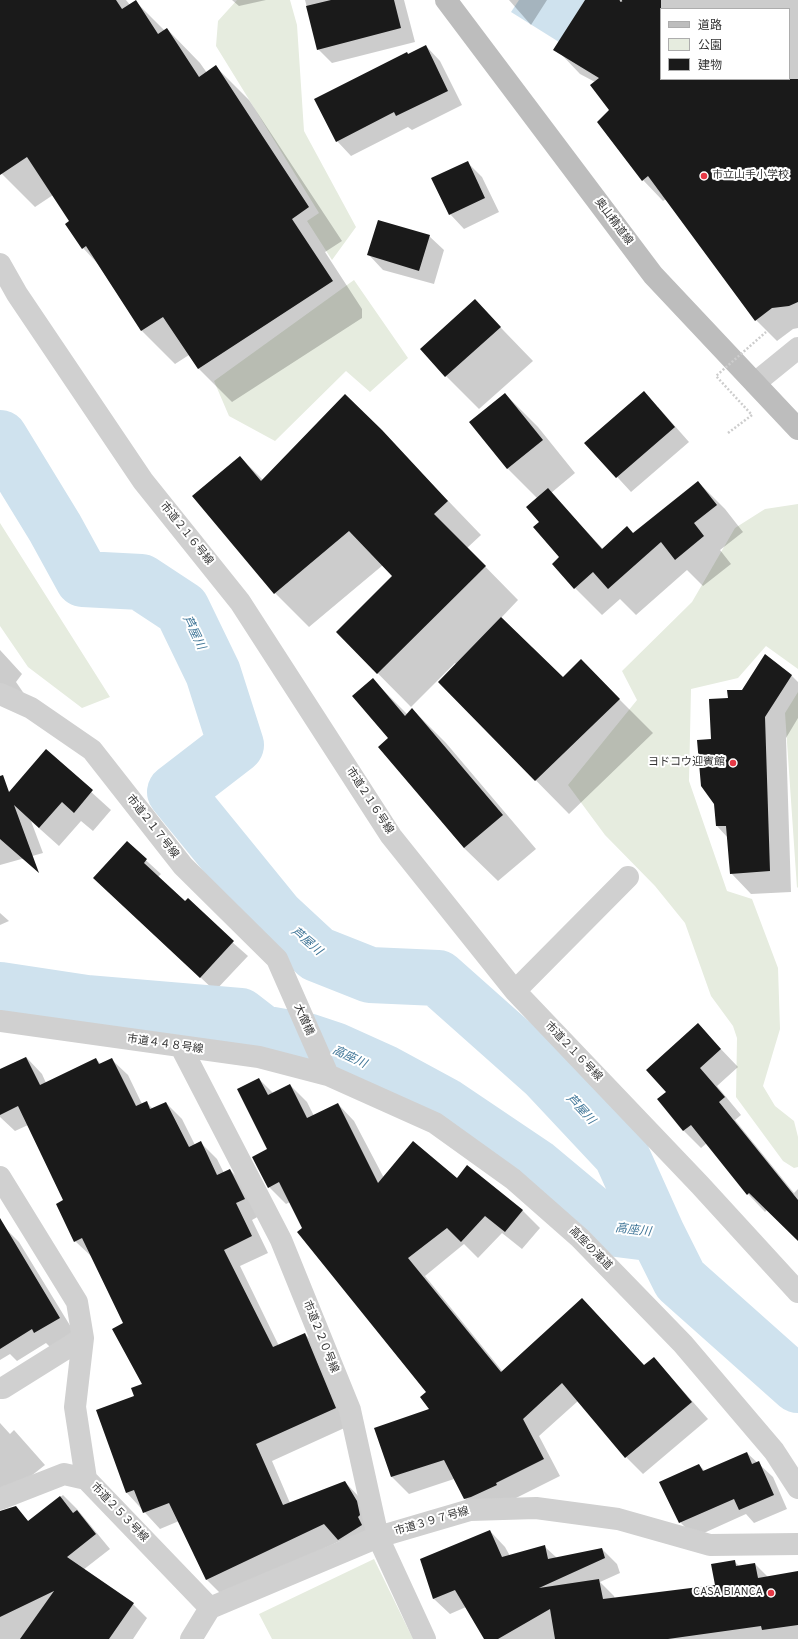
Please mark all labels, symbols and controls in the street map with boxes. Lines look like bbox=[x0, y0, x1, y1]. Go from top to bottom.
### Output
legend bbox=[660, 8, 790, 80]
text: 道路 bbox=[698, 18, 722, 34]
text: 公園 bbox=[698, 38, 722, 54]
text: 建物 bbox=[698, 58, 722, 74]
place label: 市立山手小学校 bbox=[712, 169, 789, 183]
marker: 市立山手小学校 bbox=[699, 171, 709, 181]
street label: 奥山精道線 bbox=[591, 196, 635, 248]
street label: 市道２１６号線 bbox=[157, 500, 215, 568]
water label: 芦屋川 bbox=[179, 614, 207, 652]
place label: ヨドコウ迎賓館 bbox=[648, 756, 725, 770]
marker: ヨドコウ迎賓館 bbox=[728, 758, 738, 768]
street label: 市道２１６号線 bbox=[342, 765, 396, 837]
street label: 市道２１７号線 bbox=[123, 793, 181, 861]
water label: 芦屋川 bbox=[288, 925, 324, 959]
street label: 大僧橋 bbox=[290, 1002, 316, 1038]
street label: 市道２１６号線 bbox=[542, 1020, 604, 1084]
street label: 市道４４８号線 bbox=[126, 1033, 204, 1057]
water label: 高座川 bbox=[330, 1044, 368, 1072]
water label: 芦屋川 bbox=[562, 1092, 598, 1128]
water label: 高座川 bbox=[614, 1222, 652, 1240]
street label: 高座の滝道 bbox=[566, 1225, 614, 1273]
street label: 市道２２０号線 bbox=[299, 1299, 341, 1375]
street label: 市道２５３号線 bbox=[88, 1481, 150, 1545]
street label: 市道３９７号線 bbox=[393, 1505, 471, 1539]
place label: CASA BIANCA bbox=[693, 1586, 763, 1600]
marker: CASA BIANCA bbox=[766, 1588, 776, 1598]

